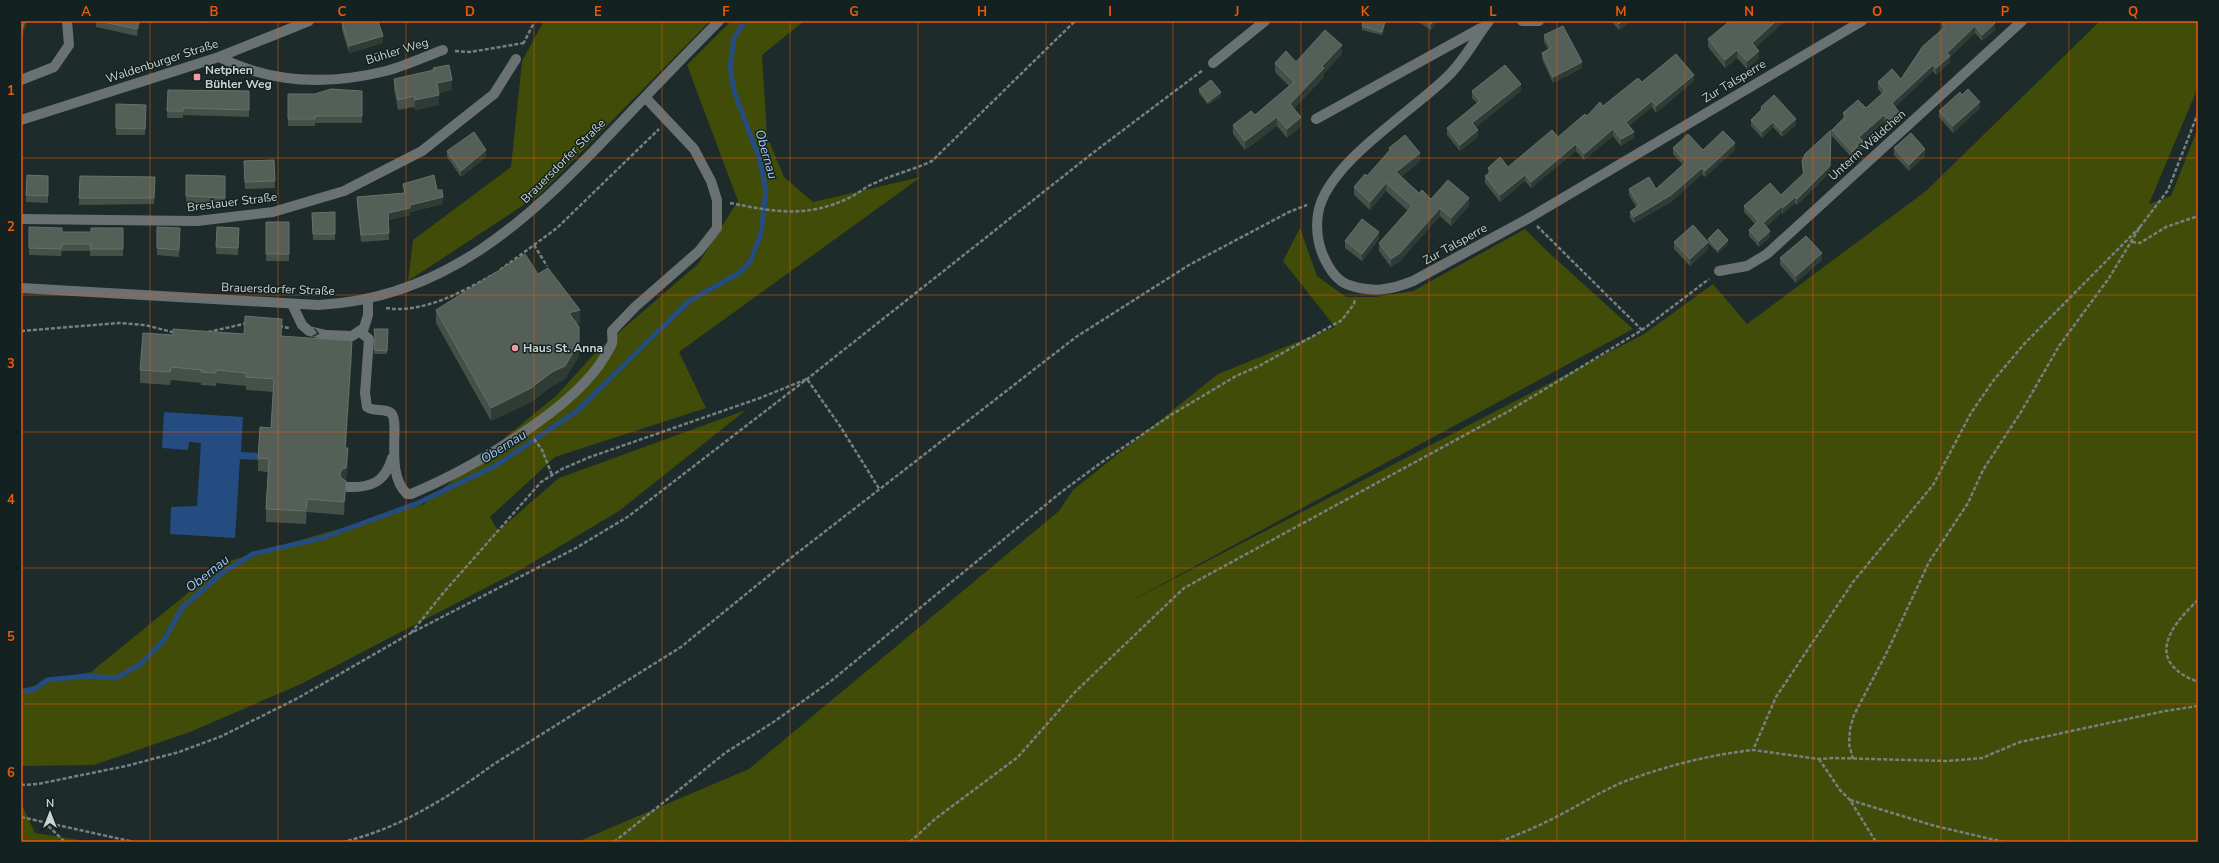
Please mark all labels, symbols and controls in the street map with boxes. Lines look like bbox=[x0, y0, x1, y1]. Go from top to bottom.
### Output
text: A bbox=[81, 3, 91, 21]
text: B bbox=[210, 3, 219, 21]
text: C bbox=[338, 3, 347, 21]
text: D bbox=[465, 3, 475, 21]
text: E bbox=[594, 3, 602, 21]
text: F bbox=[722, 3, 730, 21]
text: G bbox=[849, 3, 859, 21]
text: H bbox=[977, 3, 987, 21]
text: I bbox=[1108, 3, 1112, 21]
text: J bbox=[1234, 3, 1239, 21]
text: K bbox=[1361, 3, 1370, 21]
text: L bbox=[1489, 3, 1497, 21]
text: M bbox=[1615, 3, 1627, 21]
text: N bbox=[1744, 3, 1754, 21]
text: O bbox=[1872, 3, 1882, 21]
text: P bbox=[2001, 3, 2010, 21]
text: Q bbox=[2128, 3, 2138, 21]
street label: Bühler Weg bbox=[364, 34, 430, 68]
street label: Waldenburger Straße bbox=[104, 35, 220, 87]
street label: Zur Talsperre bbox=[1699, 56, 1769, 106]
place label: Netphen Bühler Weg bbox=[205, 62, 272, 92]
marker: Netphen Bühler Weg bbox=[192, 72, 202, 82]
text: 1 bbox=[7, 82, 15, 100]
street label: Unterm Wäldchen bbox=[1825, 106, 1909, 184]
street label: Brauersdorfer Straße bbox=[517, 115, 609, 207]
water label: Obernau bbox=[750, 127, 782, 181]
street label: Breslauer Straße bbox=[186, 189, 278, 215]
text: 2 bbox=[7, 218, 15, 236]
street label: Zur Talsperre bbox=[1420, 220, 1490, 268]
street label: Brauersdorfer Straße bbox=[221, 279, 335, 299]
one-way arrow bbox=[312, 328, 319, 336]
place label: Haus St. Anna bbox=[523, 340, 603, 356]
marker: Haus St. Anna bbox=[510, 343, 520, 353]
text: 3 bbox=[7, 355, 15, 373]
water label: Obernau bbox=[477, 426, 530, 468]
text: 4 bbox=[7, 491, 15, 509]
water label: Obernau bbox=[182, 551, 233, 596]
text: 5 bbox=[7, 628, 15, 646]
text: 6 bbox=[7, 764, 15, 782]
north arrow bbox=[30, 793, 70, 833]
text: N bbox=[46, 796, 54, 811]

